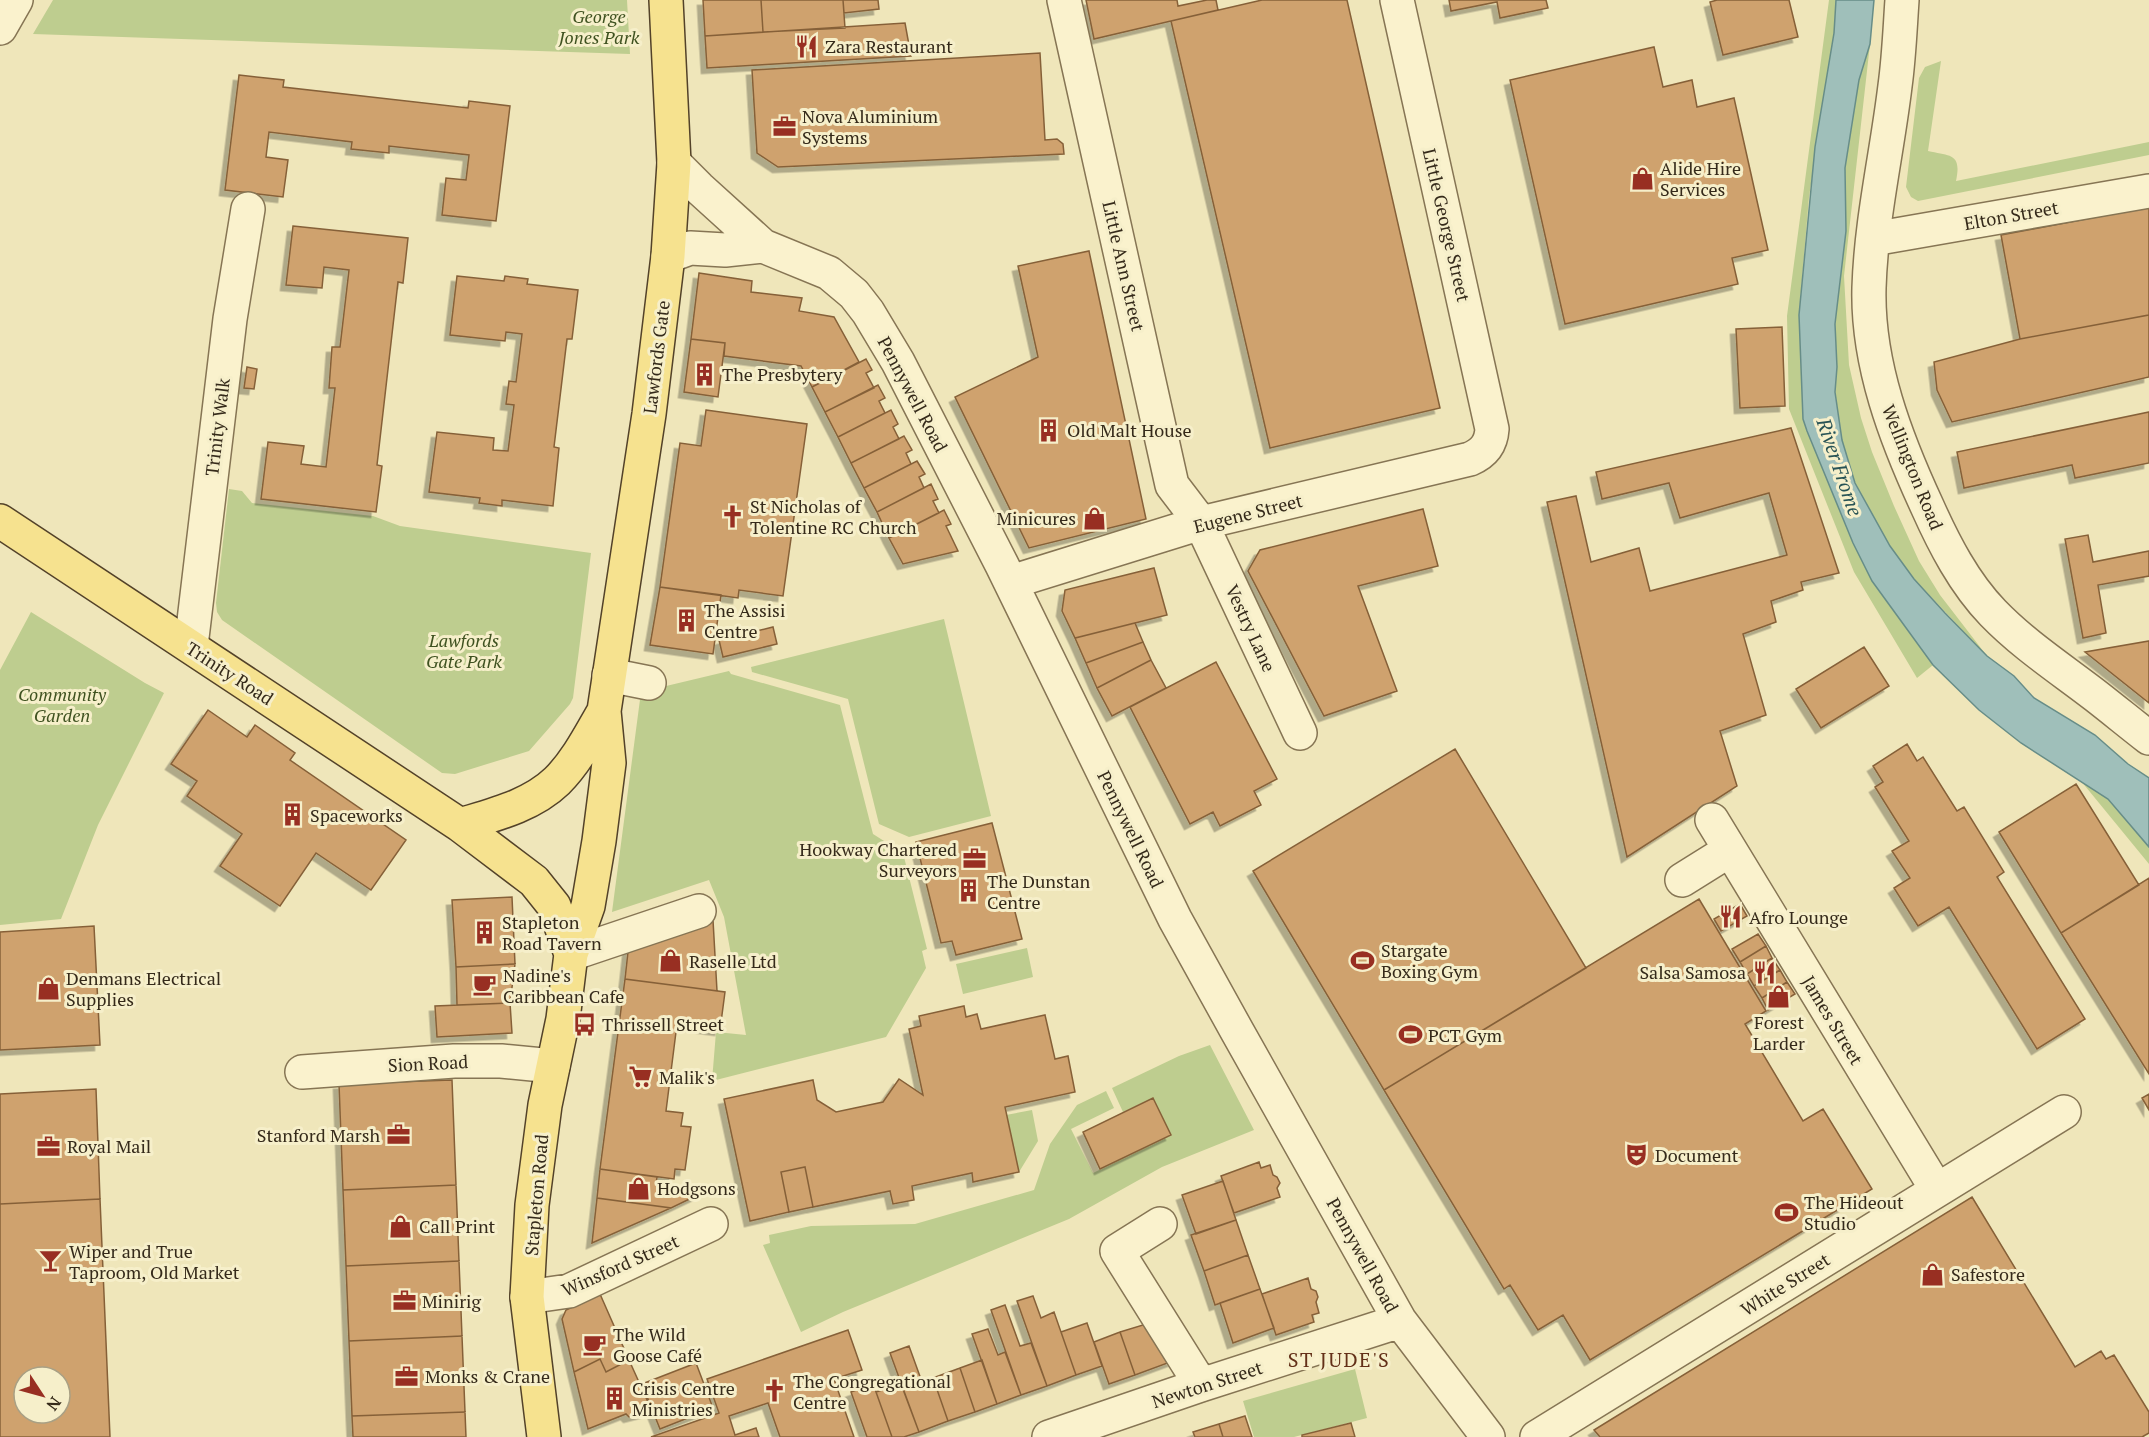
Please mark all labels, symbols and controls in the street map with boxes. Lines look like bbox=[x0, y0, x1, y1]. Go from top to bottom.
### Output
park label: George Jones Park bbox=[558, 4, 640, 49]
restaurant icon: Zara Restaurant bbox=[794, 33, 820, 59]
place label: Zara Restaurant bbox=[825, 34, 953, 58]
place label: Nova Aluminium Systems bbox=[802, 104, 938, 149]
office icon: Nova Aluminium Systems bbox=[771, 113, 797, 139]
street label: Little George Street bbox=[1418, 146, 1476, 304]
place label: Alide Hire Services bbox=[1660, 156, 1741, 201]
shop icon: Alide Hire Services bbox=[1629, 165, 1655, 191]
street label: Elton Street bbox=[1962, 195, 2060, 235]
street label: Little Ann Street bbox=[1097, 198, 1151, 334]
street label: Lawfords Gate bbox=[637, 299, 675, 415]
street label: Pennywell Road bbox=[872, 332, 954, 456]
building icon: The Presbytery bbox=[691, 361, 717, 387]
place label: The Presbytery bbox=[722, 362, 843, 386]
street label: Trinity Walk bbox=[199, 376, 235, 477]
street label: Wellington Road bbox=[1877, 401, 1949, 533]
water label: River Frome bbox=[1810, 413, 1869, 520]
building icon: Old Malt House bbox=[1036, 417, 1062, 443]
place label: Old Malt House bbox=[1067, 418, 1192, 442]
street label: Eugene Street bbox=[1191, 488, 1305, 538]
place label: St Nicholas of Tolentine RC Church bbox=[750, 494, 917, 539]
church icon: St Nicholas of Tolentine RC Church bbox=[719, 503, 745, 529]
shop icon: Minicures bbox=[1081, 505, 1107, 531]
place label: Minicures bbox=[996, 506, 1076, 530]
street label: Vestry Lane bbox=[1220, 581, 1282, 675]
place label: The Assisi Centre bbox=[704, 598, 785, 643]
building icon: The Assisi Centre bbox=[673, 607, 699, 633]
park label: Lawfords Gate Park bbox=[426, 628, 502, 673]
street label: Trinity Road bbox=[182, 636, 278, 710]
park label: Community Garden bbox=[18, 682, 107, 727]
street label: Pennywell Road bbox=[1092, 766, 1170, 892]
building icon: Spaceworks bbox=[279, 802, 305, 828]
place label: Spaceworks bbox=[310, 803, 403, 827]
place label: Hookway Chartered Surveyors bbox=[799, 837, 957, 882]
office icon: Hookway Chartered Surveyors bbox=[962, 846, 988, 872]
place label: The Dunstan Centre bbox=[987, 869, 1090, 914]
building icon: The Dunstan Centre bbox=[956, 878, 982, 904]
restaurant icon: Afro Lounge bbox=[1718, 904, 1744, 930]
place label: Afro Lounge bbox=[1749, 905, 1848, 929]
place label: Stapleton Road Tavern bbox=[502, 910, 602, 955]
building icon: Stapleton Road Tavern bbox=[471, 919, 497, 945]
place label: Stargate Boxing Gym bbox=[1381, 938, 1479, 983]
sports icon: Stargate Boxing Gym bbox=[1350, 947, 1376, 973]
shop icon: Raselle Ltd bbox=[658, 948, 684, 974]
place label: Raselle Ltd bbox=[689, 949, 777, 973]
restaurant icon: Salsa Samosa bbox=[1751, 959, 1777, 985]
place label: Salsa Samosa bbox=[1639, 960, 1746, 984]
place label: Nadine's Caribbean Cafe bbox=[503, 963, 624, 1008]
place label: Denmans Electrical Supplies bbox=[66, 966, 221, 1011]
street label: James Street bbox=[1797, 971, 1869, 1069]
cafe icon: Nadine's Caribbean Cafe bbox=[472, 972, 498, 998]
shop icon: Denmans Electrical Supplies bbox=[35, 975, 61, 1001]
shop icon: Forest Larder bbox=[1766, 983, 1792, 1009]
place label: Forest Larder bbox=[1753, 1010, 1805, 1055]
bus stop icon: Thrissell Street bbox=[571, 1011, 597, 1037]
place label: Thrissell Street bbox=[602, 1012, 724, 1036]
sports icon: PCT Gym bbox=[1397, 1022, 1423, 1048]
place label: PCT Gym bbox=[1428, 1023, 1503, 1047]
street label: Sion Road bbox=[387, 1049, 469, 1077]
supermarket icon: Malik's bbox=[628, 1064, 654, 1090]
place label: Malik's bbox=[659, 1065, 715, 1089]
office icon: Stanford Marsh bbox=[385, 1122, 411, 1148]
place label: Stanford Marsh bbox=[257, 1123, 380, 1147]
office icon: Royal Mail bbox=[36, 1133, 62, 1159]
street label: Stapleton Road bbox=[519, 1133, 553, 1257]
place label: Royal Mail bbox=[67, 1134, 151, 1158]
theatre icon: Document bbox=[1624, 1142, 1650, 1168]
place label: Document bbox=[1655, 1143, 1739, 1167]
shop icon: Hodgsons bbox=[626, 1175, 652, 1201]
place label: Hodgsons bbox=[657, 1176, 736, 1200]
place label: The Hideout Studio bbox=[1804, 1190, 1904, 1235]
street label: Pennywell Road bbox=[1322, 1193, 1404, 1317]
sports icon: The Hideout Studio bbox=[1773, 1199, 1799, 1225]
shop icon: Call Print bbox=[388, 1213, 414, 1239]
place label: Call Print bbox=[419, 1214, 496, 1238]
street label: Winsford Street bbox=[558, 1228, 683, 1302]
place label: Wiper and True Taproom, Old Market bbox=[69, 1239, 240, 1284]
street label: White Street bbox=[1736, 1247, 1834, 1321]
bar icon: Wiper and True Taproom, Old Market bbox=[38, 1248, 64, 1274]
shop icon: Safestore bbox=[1920, 1261, 1946, 1287]
place label: Safestore bbox=[1951, 1262, 2025, 1286]
office icon: Minirig bbox=[391, 1288, 417, 1314]
place label: Minirig bbox=[422, 1289, 481, 1313]
place label: The Wild Goose Café bbox=[613, 1322, 702, 1367]
cafe icon: The Wild Goose Café bbox=[582, 1331, 608, 1357]
district label: ST JUDE'S bbox=[1288, 1346, 1390, 1373]
street label: Newton Street bbox=[1149, 1355, 1266, 1413]
office icon: Monks & Crane bbox=[394, 1363, 420, 1389]
place label: Monks & Crane bbox=[425, 1364, 550, 1388]
north arrow bbox=[12, 1365, 72, 1425]
place label: The Congregational Centre bbox=[793, 1369, 951, 1414]
place label: Crisis Centre Ministries bbox=[632, 1376, 735, 1421]
church icon: The Congregational Centre bbox=[762, 1378, 788, 1404]
building icon: Crisis Centre Ministries bbox=[601, 1385, 627, 1411]
text: N bbox=[42, 1392, 67, 1415]

